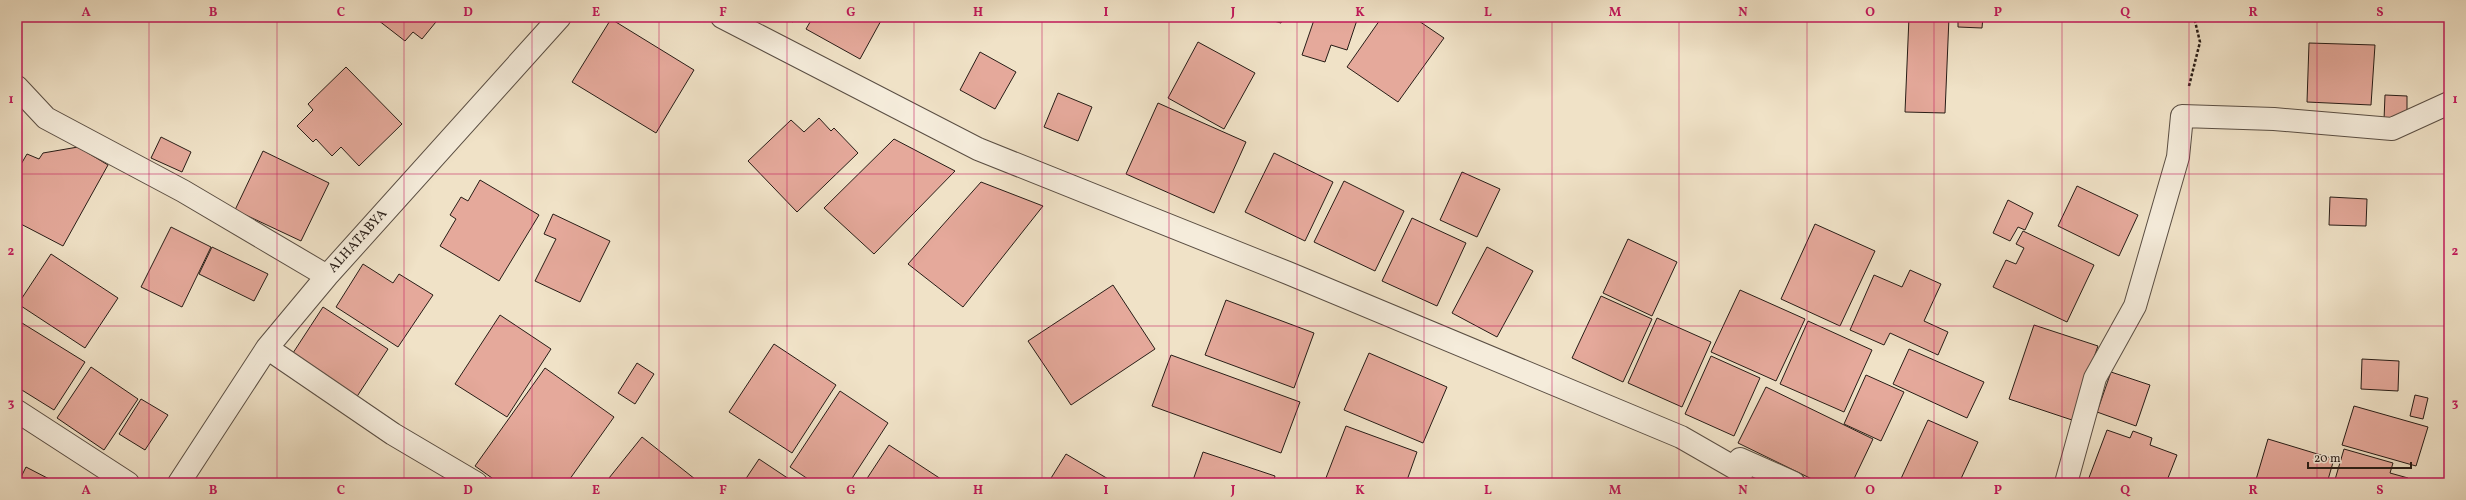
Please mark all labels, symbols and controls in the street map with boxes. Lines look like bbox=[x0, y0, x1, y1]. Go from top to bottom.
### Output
text: A bbox=[81, 4, 91, 22]
text: B bbox=[209, 4, 218, 22]
text: C bbox=[337, 4, 345, 22]
text: D bbox=[463, 4, 473, 22]
text: E bbox=[592, 4, 600, 22]
text: F bbox=[719, 4, 727, 22]
text: G bbox=[846, 4, 856, 22]
text: H bbox=[973, 4, 983, 22]
text: I bbox=[1104, 4, 1109, 22]
text: J bbox=[1230, 4, 1236, 22]
text: K bbox=[1355, 4, 1365, 22]
text: L bbox=[1484, 4, 1492, 22]
text: M bbox=[1609, 4, 1622, 22]
text: N bbox=[1738, 4, 1748, 22]
text: O bbox=[1865, 4, 1875, 22]
text: P bbox=[1994, 4, 2002, 22]
text: Q bbox=[2120, 4, 2131, 22]
text: R bbox=[2248, 4, 2258, 22]
text: S bbox=[2376, 4, 2384, 22]
text: 1 bbox=[8, 91, 14, 109]
text: 1 bbox=[2452, 91, 2458, 109]
street label: ALHATABYA bbox=[324, 205, 392, 277]
text: 2 bbox=[8, 243, 15, 261]
text: 2 bbox=[2452, 243, 2459, 261]
text: 3 bbox=[8, 395, 15, 413]
text: 3 bbox=[2452, 395, 2459, 413]
scale bar bbox=[2308, 444, 2411, 470]
text: 20 m bbox=[2314, 451, 2341, 467]
text: A bbox=[81, 482, 91, 500]
text: B bbox=[209, 482, 218, 500]
text: C bbox=[337, 482, 345, 500]
text: D bbox=[463, 482, 473, 500]
text: E bbox=[592, 482, 600, 500]
text: F bbox=[719, 482, 727, 500]
text: G bbox=[846, 482, 856, 500]
text: H bbox=[973, 482, 983, 500]
text: I bbox=[1104, 482, 1109, 500]
text: J bbox=[1230, 482, 1236, 500]
text: K bbox=[1355, 482, 1365, 500]
text: L bbox=[1484, 482, 1492, 500]
text: M bbox=[1609, 482, 1622, 500]
text: N bbox=[1738, 482, 1748, 500]
text: O bbox=[1865, 482, 1875, 500]
text: P bbox=[1994, 482, 2002, 500]
text: Q bbox=[2120, 482, 2131, 500]
text: R bbox=[2248, 482, 2258, 500]
text: S bbox=[2376, 482, 2384, 500]

